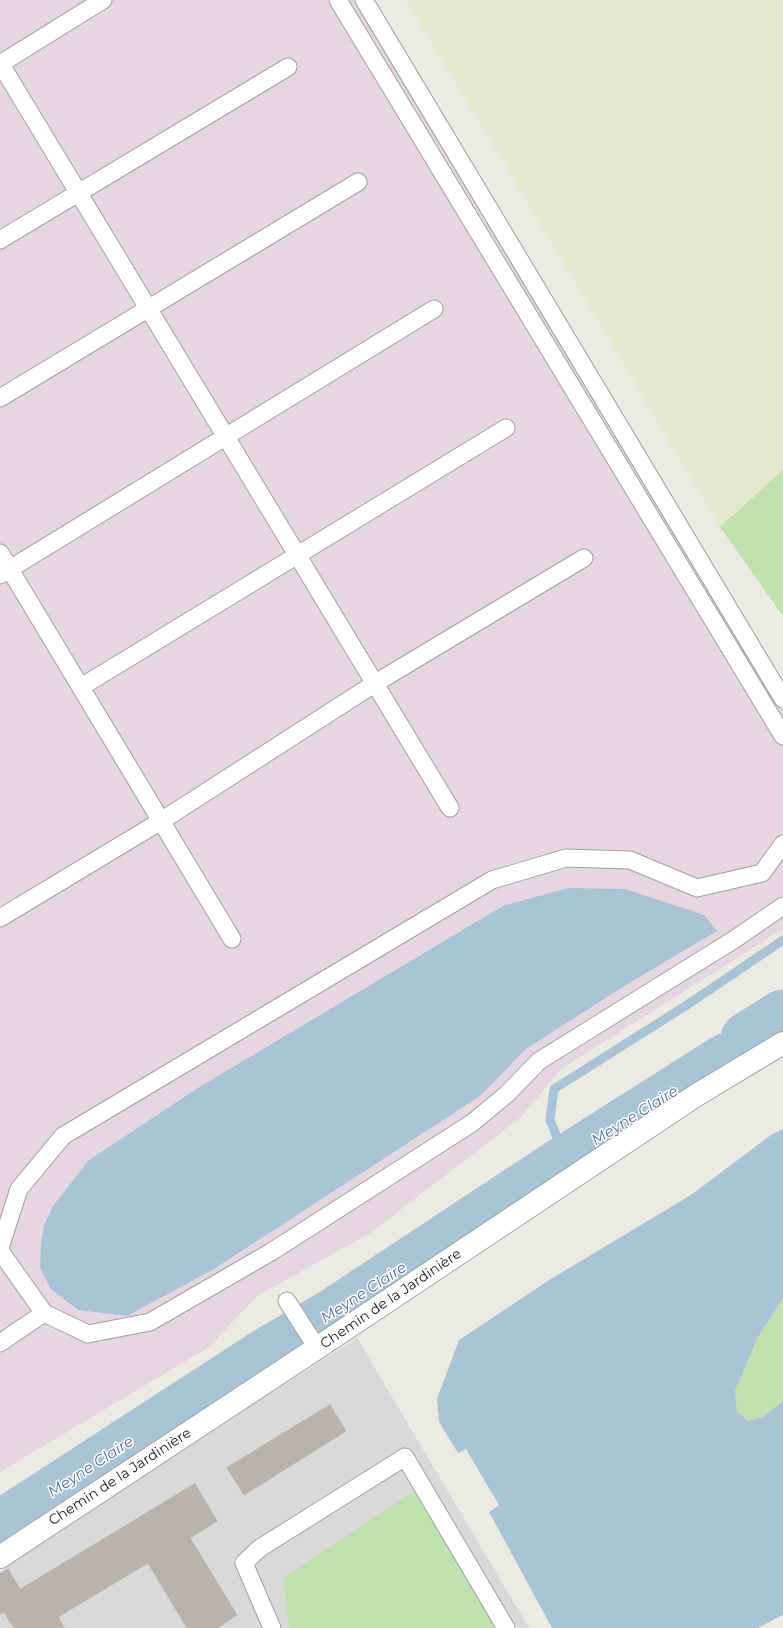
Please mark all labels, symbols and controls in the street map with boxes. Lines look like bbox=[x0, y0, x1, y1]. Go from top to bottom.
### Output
water label: Meyne Claire bbox=[588, 1082, 682, 1150]
street label: Chemin de la Jardinière bbox=[317, 1245, 465, 1353]
water label: Meyne Claire bbox=[318, 1259, 410, 1327]
street label: Chemin de la Jardinière bbox=[46, 1425, 194, 1529]
water label: Meyne Claire bbox=[45, 1433, 137, 1501]

